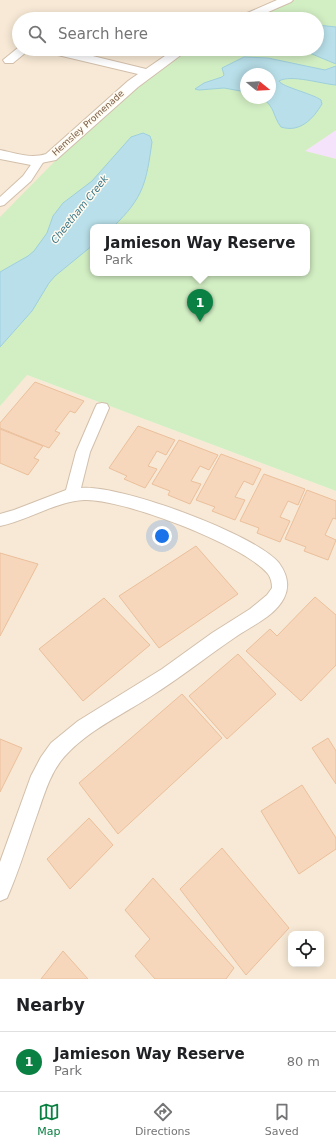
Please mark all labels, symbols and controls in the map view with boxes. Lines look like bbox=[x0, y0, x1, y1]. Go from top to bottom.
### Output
search box bbox=[12, 12, 324, 56]
icon: search bbox=[26, 23, 48, 45]
text: Search here bbox=[58, 25, 148, 43]
north arrow bbox=[240, 68, 276, 104]
street label: Hemsley Promenade bbox=[50, 88, 126, 158]
water label: Cheetham Creek bbox=[49, 172, 111, 245]
popup bbox=[90, 224, 310, 276]
text: Jamieson Way Reserve bbox=[105, 234, 295, 252]
text: Park bbox=[105, 252, 133, 267]
pin: 1 bbox=[187, 289, 213, 322]
your location bbox=[152, 526, 172, 546]
map controls bbox=[288, 931, 324, 967]
button: locate bbox=[288, 931, 324, 967]
text: Nearby bbox=[16, 995, 85, 1015]
text: Jamieson Way Reserve bbox=[54, 1045, 245, 1063]
text: 1 bbox=[24, 1054, 34, 1069]
text: 80 m bbox=[287, 1054, 320, 1069]
text: Park bbox=[54, 1063, 82, 1078]
tab: Map bbox=[37, 1101, 60, 1138]
tab: Directions bbox=[135, 1101, 190, 1138]
tab: Saved bbox=[265, 1101, 299, 1138]

